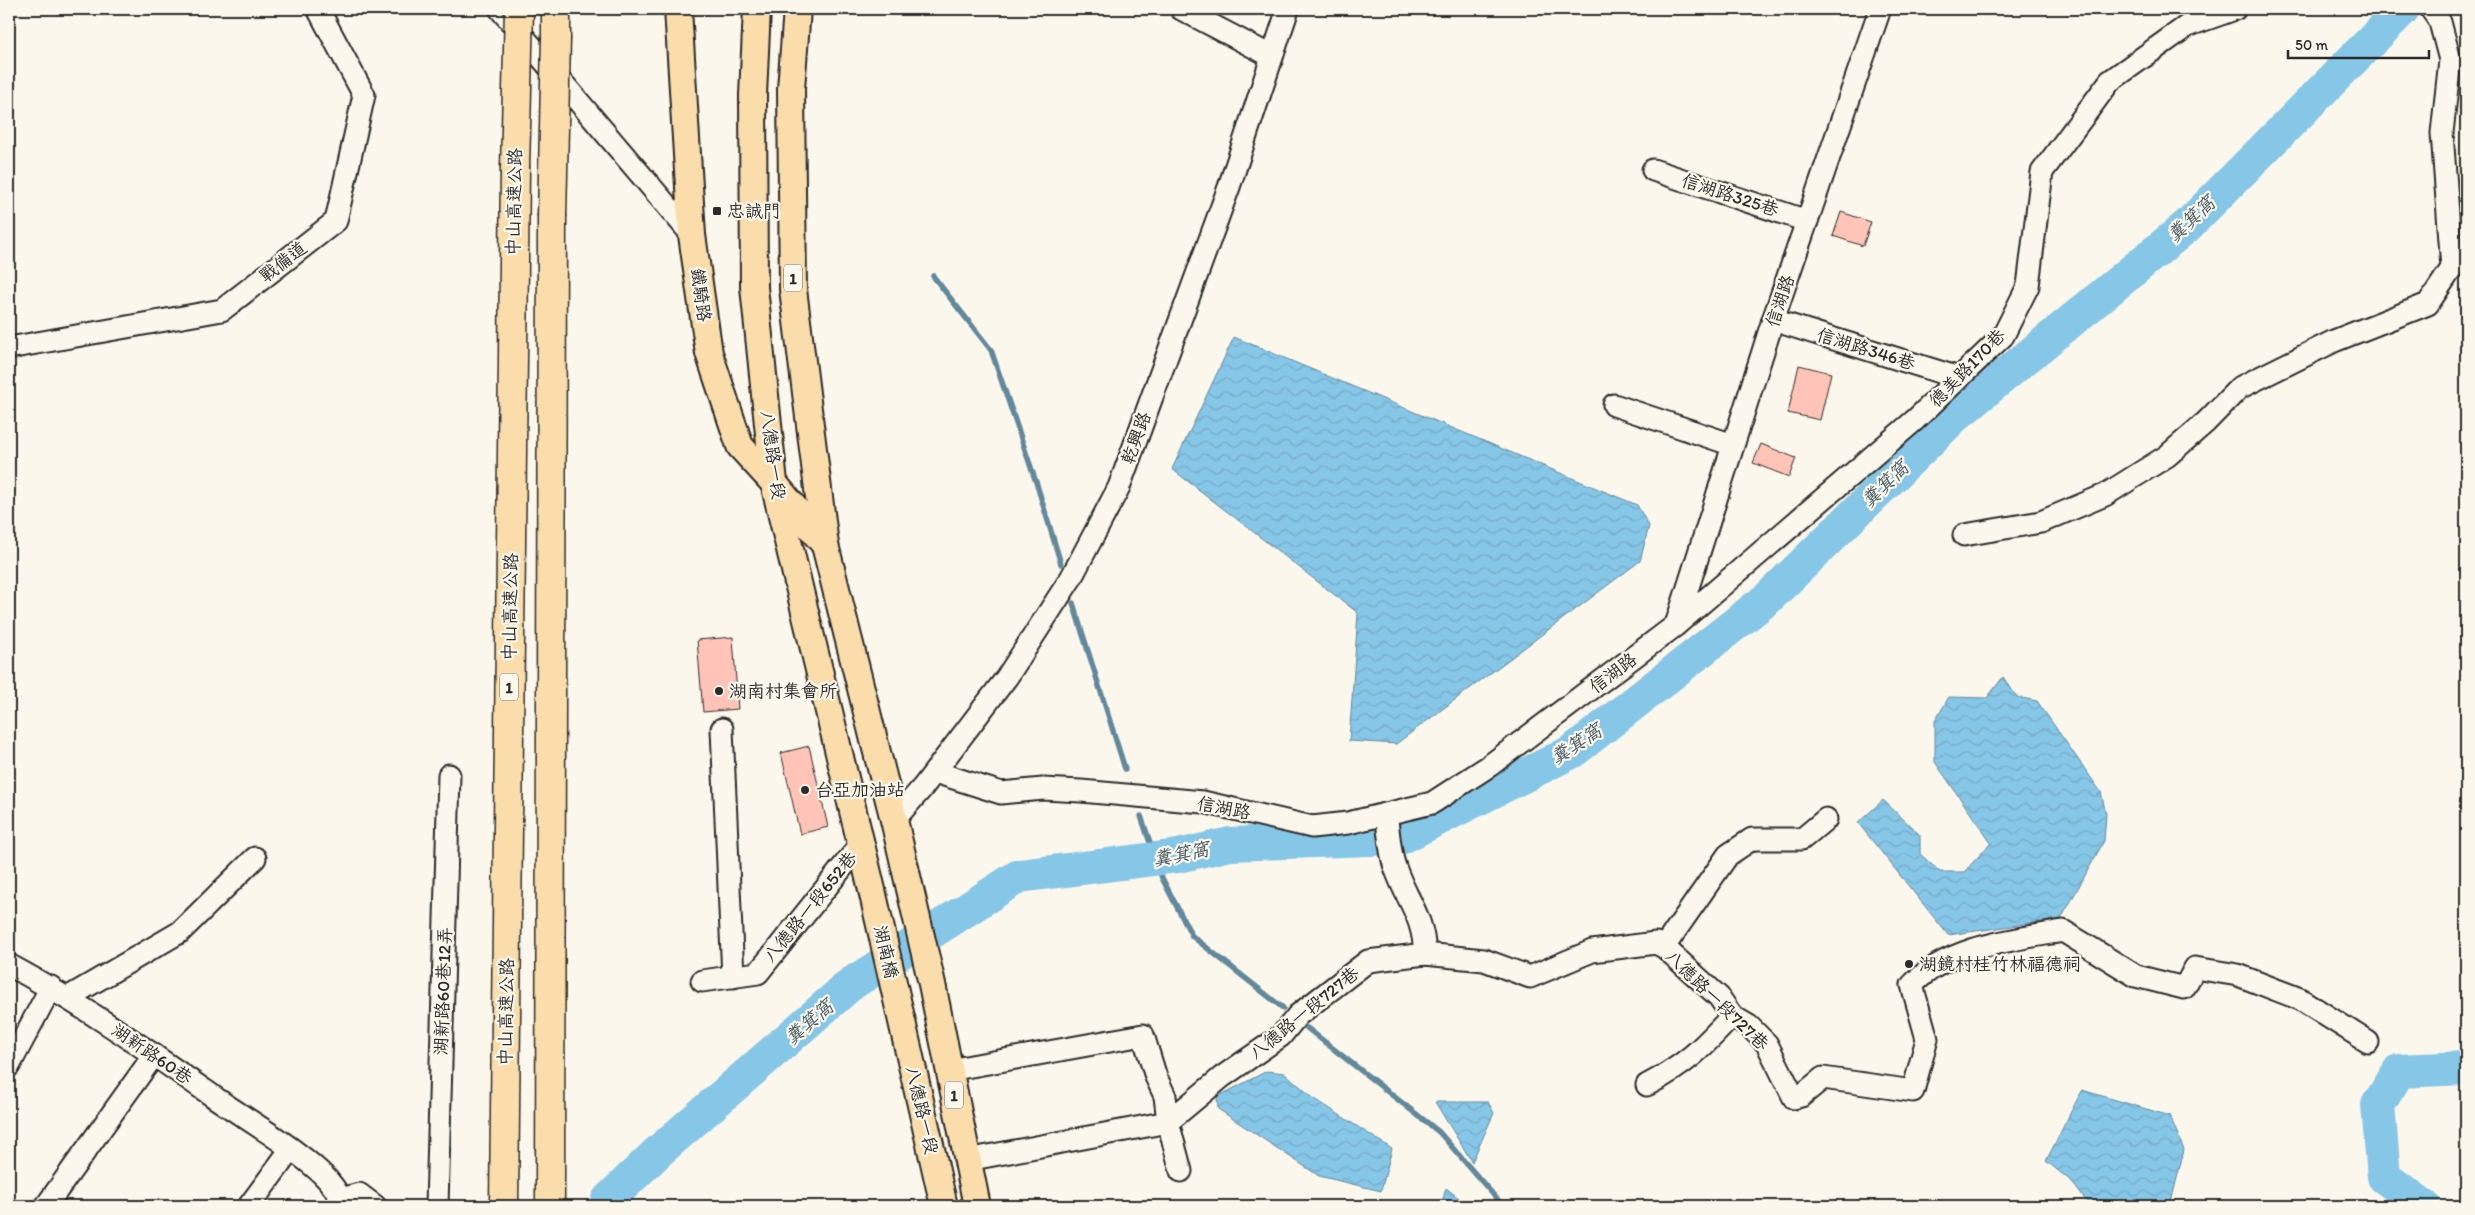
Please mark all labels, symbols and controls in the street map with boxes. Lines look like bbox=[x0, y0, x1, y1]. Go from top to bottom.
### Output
scale bar bbox=[2288, 28, 2429, 60]
text: 50 m bbox=[2295, 36, 2328, 54]
street label: 中山高速公路 bbox=[502, 148, 526, 256]
street label: 信湖路325巷 bbox=[1679, 169, 1781, 221]
water label: 糞箕窩 bbox=[2162, 189, 2222, 247]
place label: 忠誠門 bbox=[727, 200, 781, 222]
marker: 忠誠門 bbox=[711, 205, 723, 217]
street label: 戰備道 bbox=[255, 237, 311, 287]
road number: 1 bbox=[784, 264, 802, 292]
street label: 鐵騎路 bbox=[686, 267, 716, 323]
street label: 信湖路 bbox=[1761, 272, 1799, 330]
street label: 信湖路346巷 bbox=[1814, 324, 1918, 374]
street label: 德美路170巷 bbox=[1924, 324, 2010, 412]
street label: 八德路一段 bbox=[756, 409, 790, 501]
street label: 乾興路 bbox=[1116, 409, 1156, 467]
water label: 糞箕窩 bbox=[1857, 454, 1916, 512]
street label: 中山高速公路 bbox=[498, 553, 522, 661]
street label: 信湖路 bbox=[1585, 648, 1641, 698]
road number: 1 bbox=[500, 674, 518, 700]
place label: 湖南村集會所 bbox=[729, 680, 837, 702]
marker: 湖南村集會所 bbox=[713, 685, 725, 697]
water label: 糞箕窩 bbox=[1546, 717, 1609, 769]
place label: 台亞加油站 bbox=[815, 779, 905, 801]
marker: 台亞加油站 bbox=[799, 784, 811, 796]
street label: 信湖路 bbox=[1195, 792, 1253, 824]
water label: 糞箕窩 bbox=[1151, 837, 1214, 871]
street label: 八德路一段652巷 bbox=[759, 847, 861, 967]
street label: 湖南橋 bbox=[869, 923, 903, 981]
street label: 湖新路60巷12弄 bbox=[430, 926, 456, 1056]
street label: 八德路一段727巷 bbox=[1661, 945, 1773, 1055]
place label: 湖鏡村桂竹林福德祠 bbox=[1919, 953, 2081, 975]
street label: 中山高速公路 bbox=[494, 958, 518, 1066]
marker: 湖鏡村桂竹林福德祠 bbox=[1903, 958, 1915, 970]
street label: 八德路一段727巷 bbox=[1244, 962, 1364, 1064]
water label: 糞箕窩 bbox=[780, 993, 840, 1049]
street label: 湖新路60巷 bbox=[107, 1019, 197, 1089]
street label: 八德路一段 bbox=[901, 1064, 943, 1156]
road number: 1 bbox=[945, 1082, 963, 1108]

